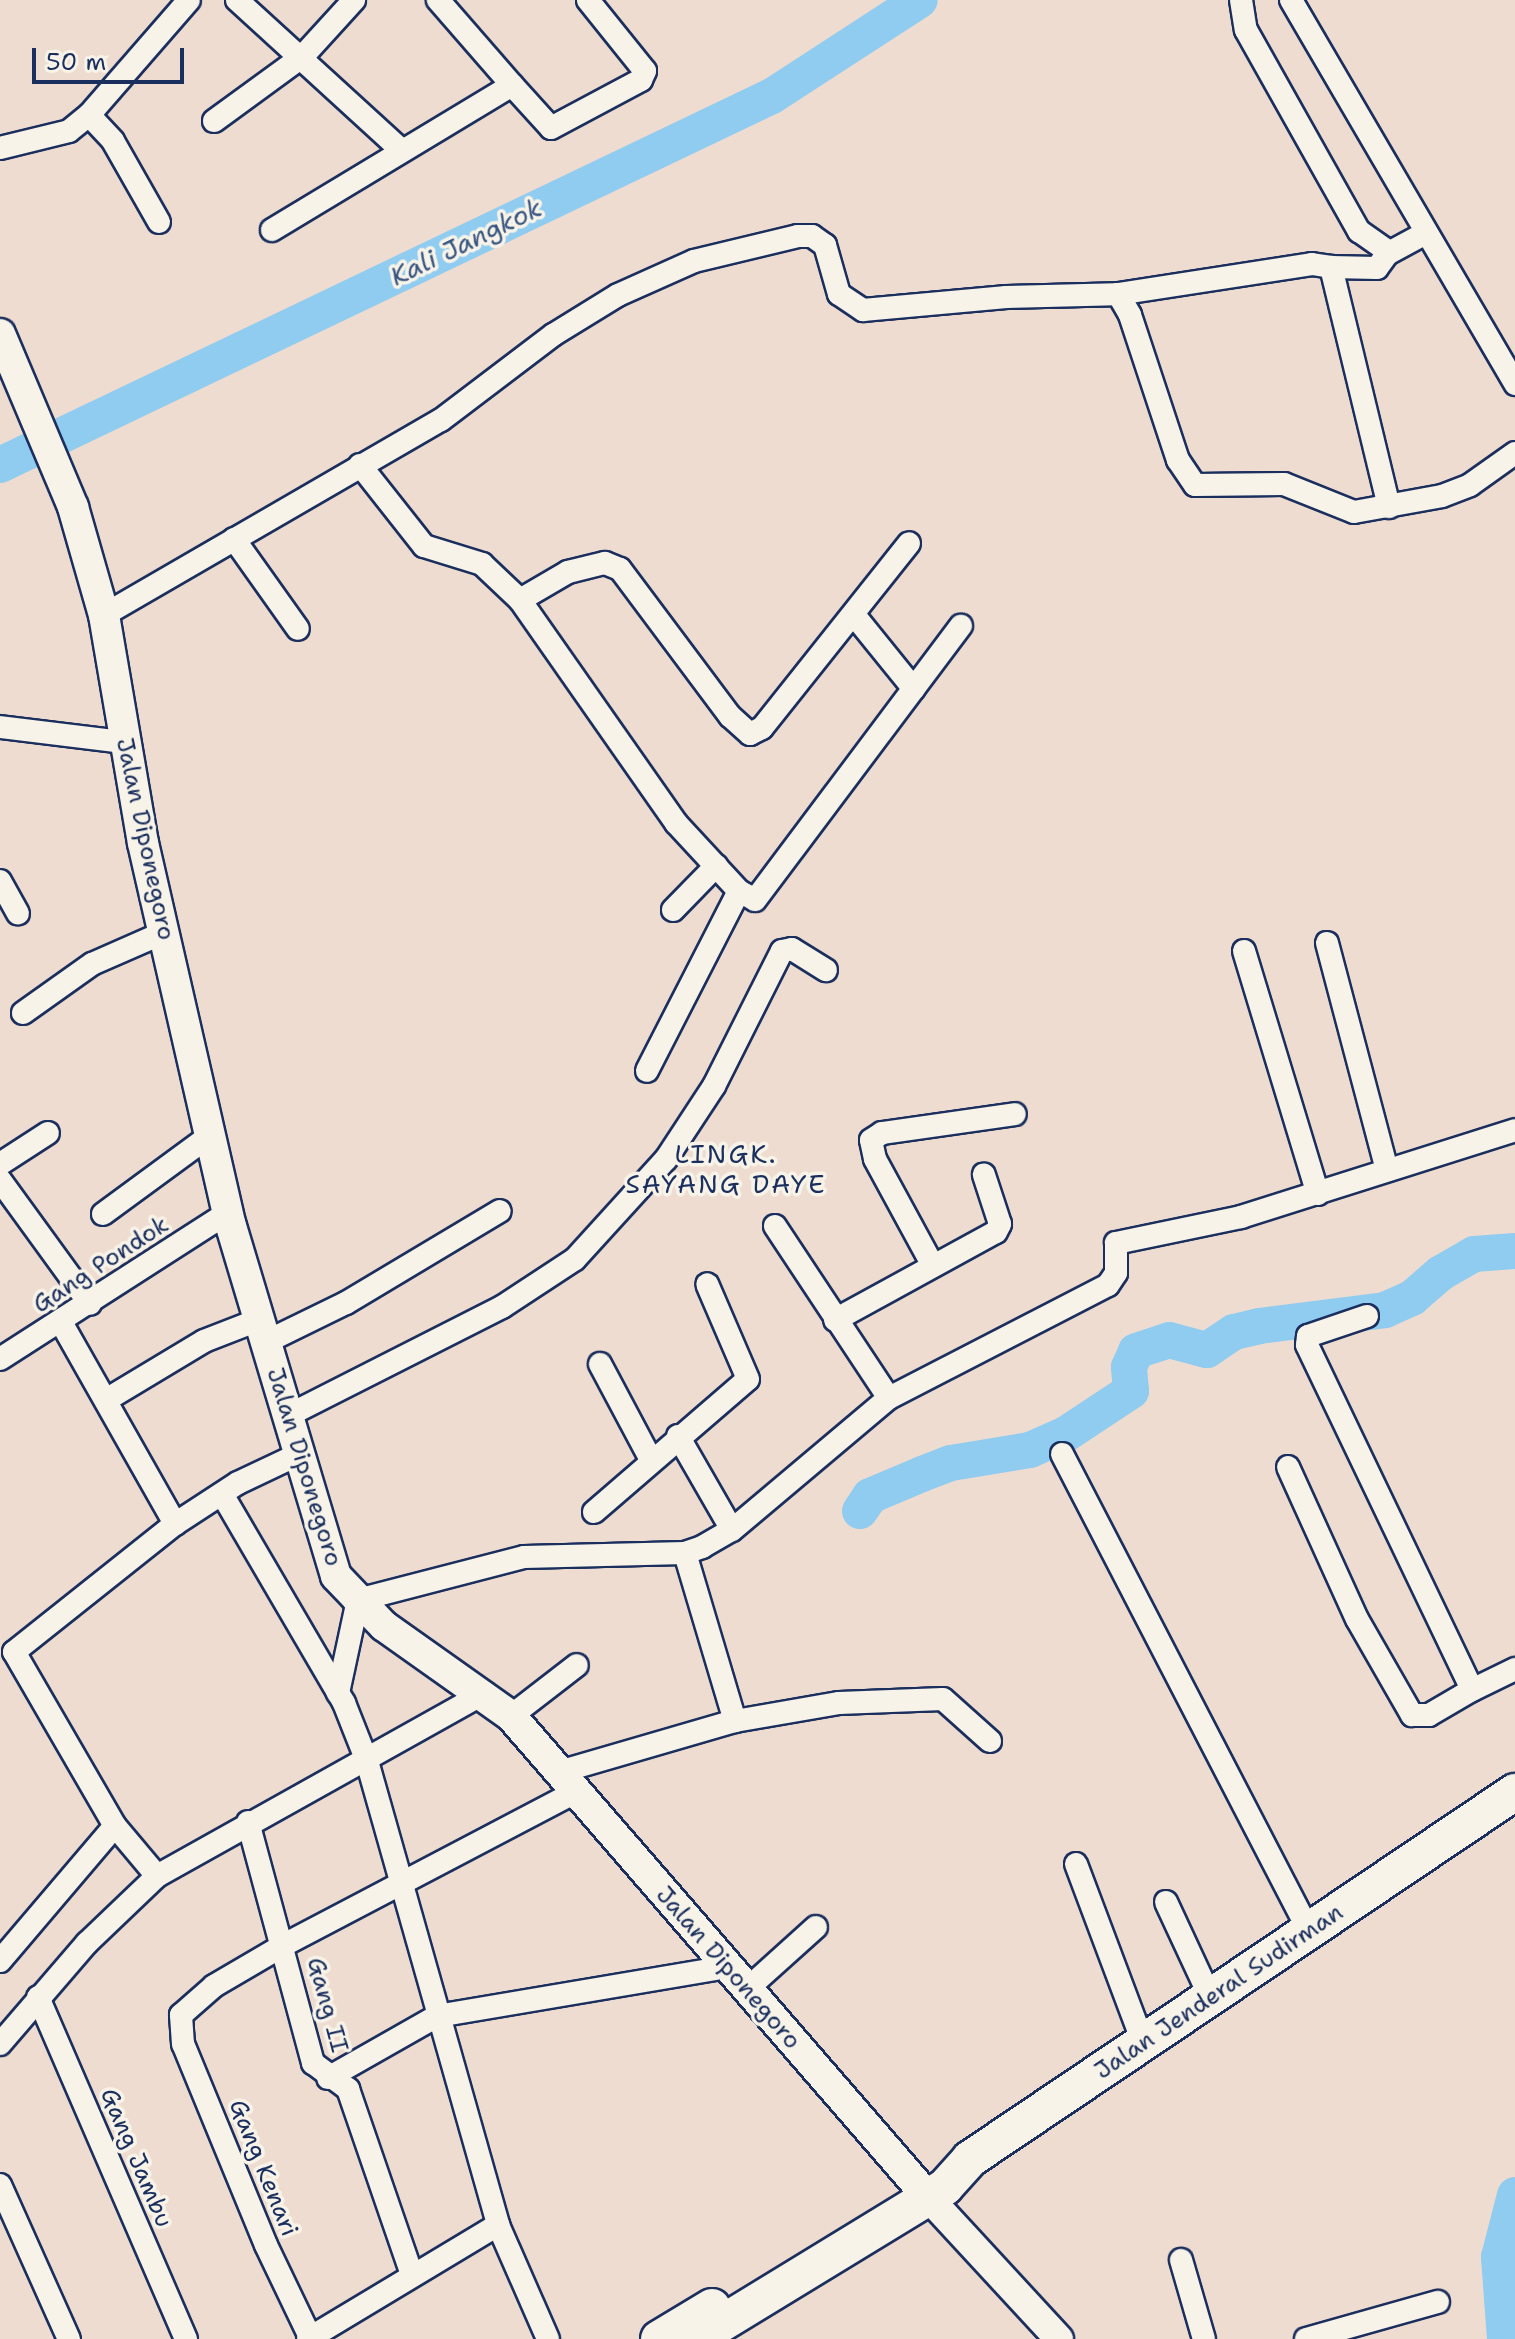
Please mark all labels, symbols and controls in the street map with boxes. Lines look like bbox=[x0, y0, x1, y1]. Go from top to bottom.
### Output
scale bar bbox=[36, 32, 188, 82]
text: 50 m bbox=[46, 46, 106, 78]
water label: Kali Jangkok bbox=[385, 192, 547, 292]
street label: Jalan Diponegoro bbox=[110, 735, 180, 943]
district label: LINGK. SAYANG DAYE bbox=[625, 1138, 827, 1200]
street label: Gang Pondok bbox=[28, 1211, 174, 1319]
street label: Jalan Diponegoro bbox=[260, 1364, 348, 1570]
street label: Jalan Diponegoro bbox=[650, 1881, 806, 2055]
street label: Jalan Jenderal Sudirman bbox=[1089, 1898, 1349, 2086]
street label: Gang II bbox=[301, 1954, 353, 2056]
street label: Gang Jambu bbox=[94, 2084, 178, 2232]
street label: Gang Kenari bbox=[223, 2095, 303, 2241]

